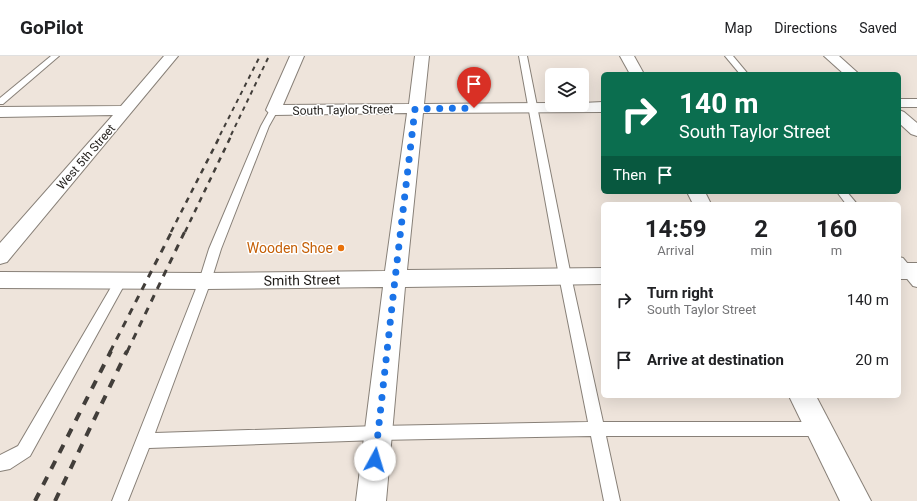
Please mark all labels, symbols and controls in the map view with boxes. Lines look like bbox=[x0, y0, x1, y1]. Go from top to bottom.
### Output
text: GoPilot bbox=[20, 16, 83, 39]
text: Map bbox=[725, 20, 752, 36]
text: Directions bbox=[774, 20, 837, 36]
text: Saved bbox=[859, 20, 897, 36]
pin bbox=[457, 67, 491, 108]
map controls bbox=[545, 68, 589, 112]
button: layers bbox=[545, 68, 589, 112]
icon: arrive bbox=[463, 73, 485, 95]
text: 140 m bbox=[679, 87, 758, 120]
icon: right bbox=[613, 88, 665, 140]
street label: South Taylor Street bbox=[292, 102, 394, 118]
street label: West 5th Street bbox=[54, 121, 118, 192]
text: South Taylor Street bbox=[679, 121, 830, 142]
icon: arrive bbox=[654, 164, 676, 186]
text: Then bbox=[613, 166, 646, 184]
text: 14:59 bbox=[645, 215, 707, 243]
text: 2 bbox=[754, 215, 768, 243]
text: 160 bbox=[816, 215, 857, 243]
place label: Wooden Shoe bbox=[247, 240, 333, 256]
marker: Wooden Shoe bbox=[336, 243, 346, 253]
text: Arrival bbox=[657, 243, 694, 258]
text: min bbox=[750, 243, 772, 258]
text: m bbox=[831, 243, 842, 258]
street label: Smith Street bbox=[264, 271, 341, 289]
text: Turn right bbox=[647, 284, 713, 302]
icon: right bbox=[613, 289, 635, 311]
text: 140 m bbox=[847, 291, 889, 309]
text: South Taylor Street bbox=[647, 302, 756, 317]
icon: arrive bbox=[613, 349, 635, 371]
text: Arrive at destination bbox=[647, 351, 784, 369]
text: 20 m bbox=[855, 351, 889, 369]
position arrow bbox=[354, 439, 396, 481]

